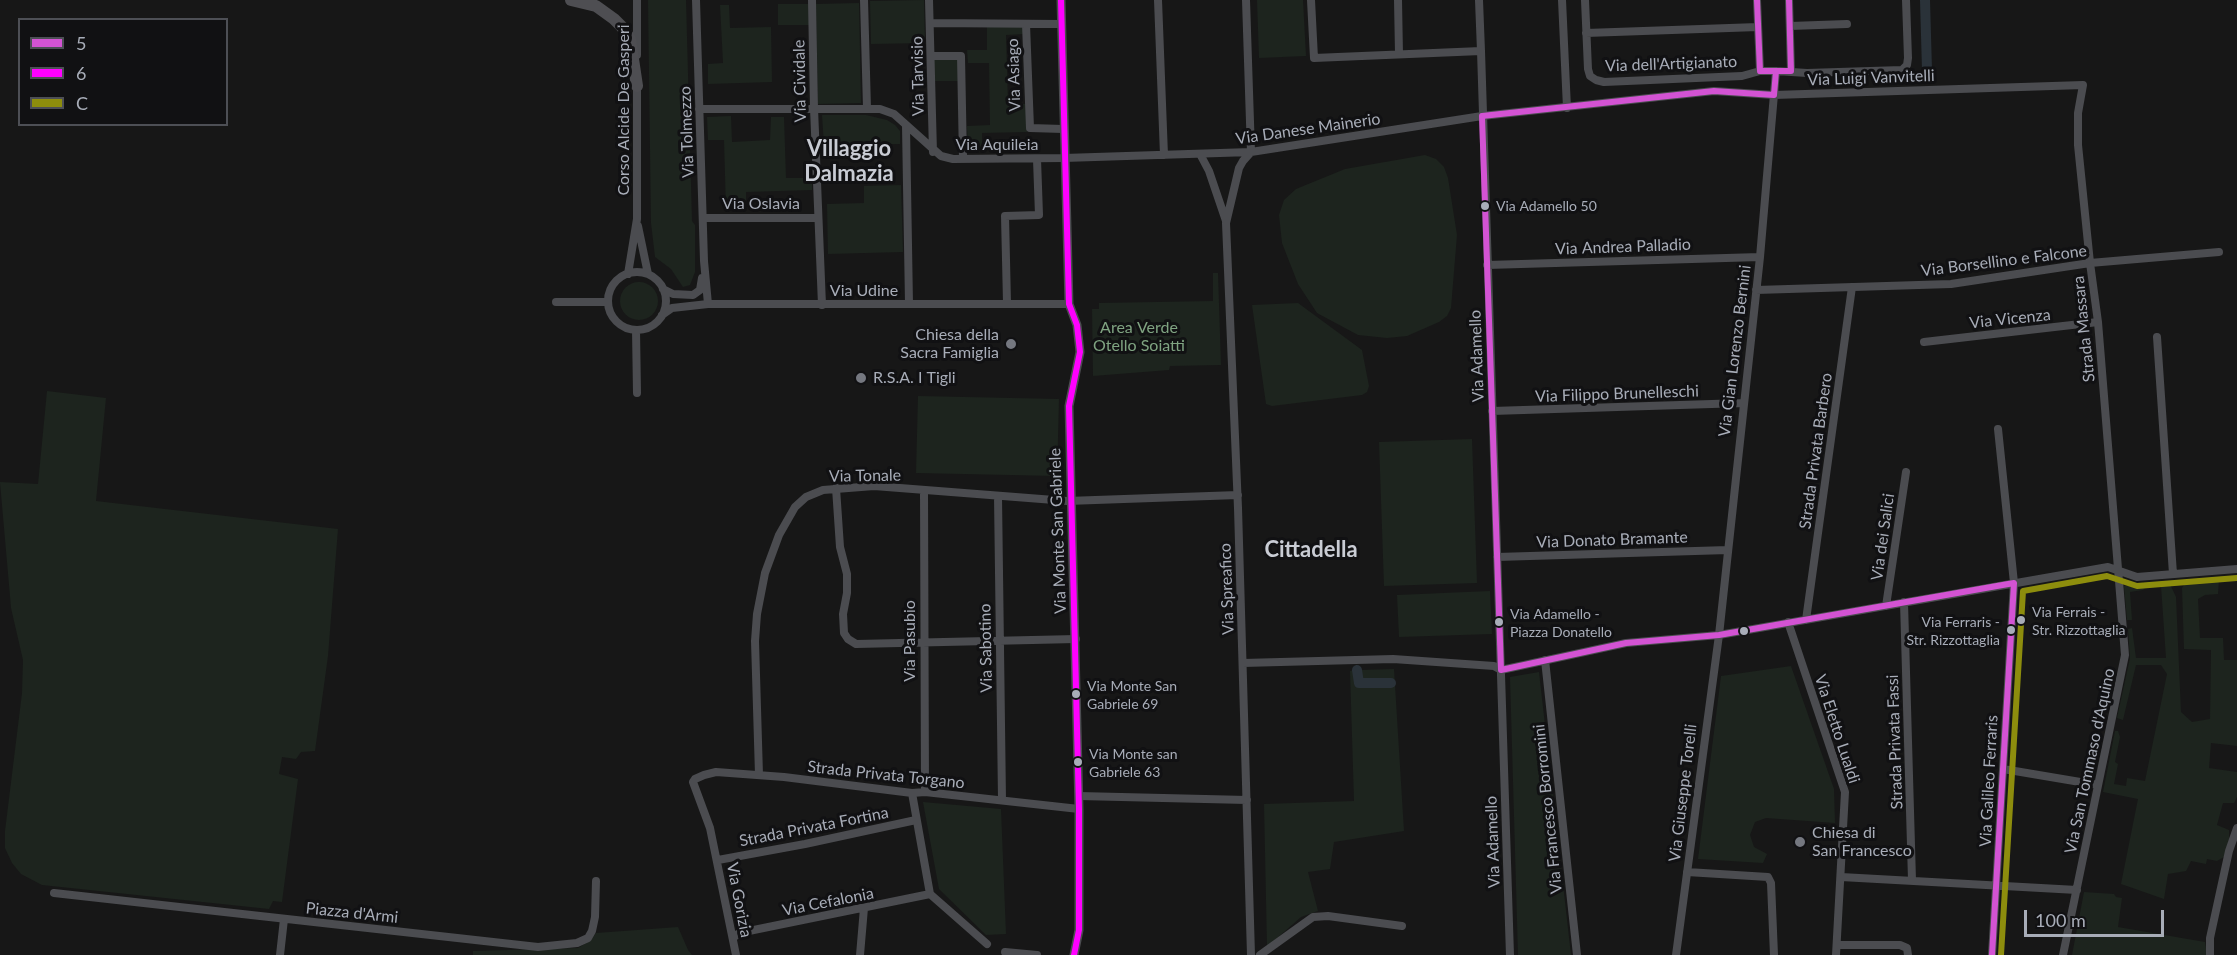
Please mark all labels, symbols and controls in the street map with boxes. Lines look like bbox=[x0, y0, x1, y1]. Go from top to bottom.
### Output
legend bbox=[18, 18, 228, 126]
street label: Corso Alcide De Gasperi bbox=[614, 24, 634, 196]
text: 5 bbox=[76, 32, 86, 54]
street label: Via Tarvisio bbox=[908, 36, 928, 116]
street label: Via Asiago bbox=[1003, 38, 1025, 112]
street label: Via Cividale bbox=[790, 40, 810, 122]
street label: Via dell'Artigianato bbox=[1605, 52, 1737, 76]
text: 6 bbox=[76, 62, 86, 84]
street label: Via Luigi Vanvitelli bbox=[1807, 66, 1935, 90]
street label: Via Tolmezzo bbox=[676, 86, 698, 178]
text: C bbox=[76, 92, 88, 114]
street label: Via Danese Mainerio bbox=[1234, 109, 1382, 149]
street label: Via Aquileia bbox=[955, 135, 1039, 155]
district label: Villaggio Dalmazia bbox=[804, 136, 894, 188]
street label: Via Oslavia bbox=[722, 194, 800, 214]
place label: Via Adamello 50 bbox=[1496, 198, 1597, 214]
marker: Via Adamello 50 bbox=[1479, 200, 1491, 212]
street label: Via Andrea Palladio bbox=[1555, 235, 1691, 259]
street label: Via Borsellino e Falcone bbox=[1920, 241, 2088, 281]
street label: Via Gian Lorenzo Bernini bbox=[1715, 264, 1755, 438]
street label: Strada Massara bbox=[2069, 275, 2099, 383]
street label: Via Udine bbox=[830, 281, 898, 301]
street label: Via Vicenza bbox=[1968, 305, 2052, 333]
street label: Via Adamello bbox=[1466, 309, 1488, 403]
park label: Area Verde Otello Soiatti bbox=[1093, 318, 1185, 356]
place label: Chiesa della Sacra Famiglia bbox=[900, 325, 999, 363]
marker: Chiesa della Sacra Famiglia bbox=[1004, 337, 1018, 351]
place label: R.S.A. I Tigli bbox=[873, 368, 956, 388]
marker: R.S.A. I Tigli bbox=[854, 371, 868, 385]
street label: Strada Privata Barbero bbox=[1796, 372, 1836, 530]
street label: Via Filippo Brunelleschi bbox=[1535, 382, 1699, 406]
street label: Via Monte San Gabriele bbox=[1046, 448, 1070, 614]
street label: Via Tonale bbox=[829, 466, 901, 486]
street label: Via dei Salici bbox=[1867, 492, 1899, 582]
street label: Via Donato Bramante bbox=[1536, 528, 1688, 552]
district label: Cittadella bbox=[1264, 537, 1358, 563]
street label: Via Spreafico bbox=[1216, 543, 1238, 635]
street label: Via Pasubio bbox=[900, 600, 920, 682]
street label: Via Sabotino bbox=[976, 603, 996, 693]
place label: Via Ferrais - Str. Rizzottaglia bbox=[2032, 604, 2126, 636]
place label: Via Adamello - Piazza Donatello bbox=[1510, 606, 1612, 638]
place label: Via Ferraris - Str. Rizzottaglia bbox=[1906, 614, 2000, 646]
marker: Via Ferrais - Str. Rizzottaglia bbox=[2015, 614, 2027, 626]
marker: Via Adamello - Piazza Donatello bbox=[1493, 616, 1505, 628]
marker: Via Ferraris - Str. Rizzottaglia bbox=[2005, 624, 2017, 636]
unlabelled marker bbox=[1738, 625, 1750, 637]
street label: Via San Tommaso d'Aquino bbox=[2061, 667, 2119, 855]
street label: Via Eletto Lualdi bbox=[1810, 672, 1864, 786]
street label: Strada Privata Fassi bbox=[1883, 674, 1907, 810]
place label: Via Monte San Gabriele 69 bbox=[1087, 678, 1177, 710]
marker: Via Monte San Gabriele 69 bbox=[1070, 688, 1082, 700]
street label: Via Galileo Ferraris bbox=[1976, 714, 2002, 848]
street label: Via Francesco Borromini bbox=[1530, 723, 1566, 895]
street label: Via Giuseppe Torelli bbox=[1665, 723, 1701, 863]
place label: Via Monte san Gabriele 63 bbox=[1089, 746, 1178, 778]
marker: Via Monte san Gabriele 63 bbox=[1072, 756, 1084, 768]
street label: Strada Privata Torgano bbox=[806, 757, 966, 793]
street label: Via Adamello bbox=[1482, 795, 1504, 889]
street label: Strada Privata Fortina bbox=[738, 803, 890, 851]
place label: Chiesa di San Francesco bbox=[1812, 823, 1912, 861]
marker: Chiesa di San Francesco bbox=[1793, 835, 1807, 849]
street label: Via Gorizia bbox=[722, 861, 756, 939]
street label: Via Cefalonia bbox=[781, 884, 875, 920]
scale bar bbox=[2027, 898, 2166, 936]
street label: Piazza d'Armi bbox=[305, 899, 399, 927]
text: 100 m bbox=[2035, 909, 2086, 931]

